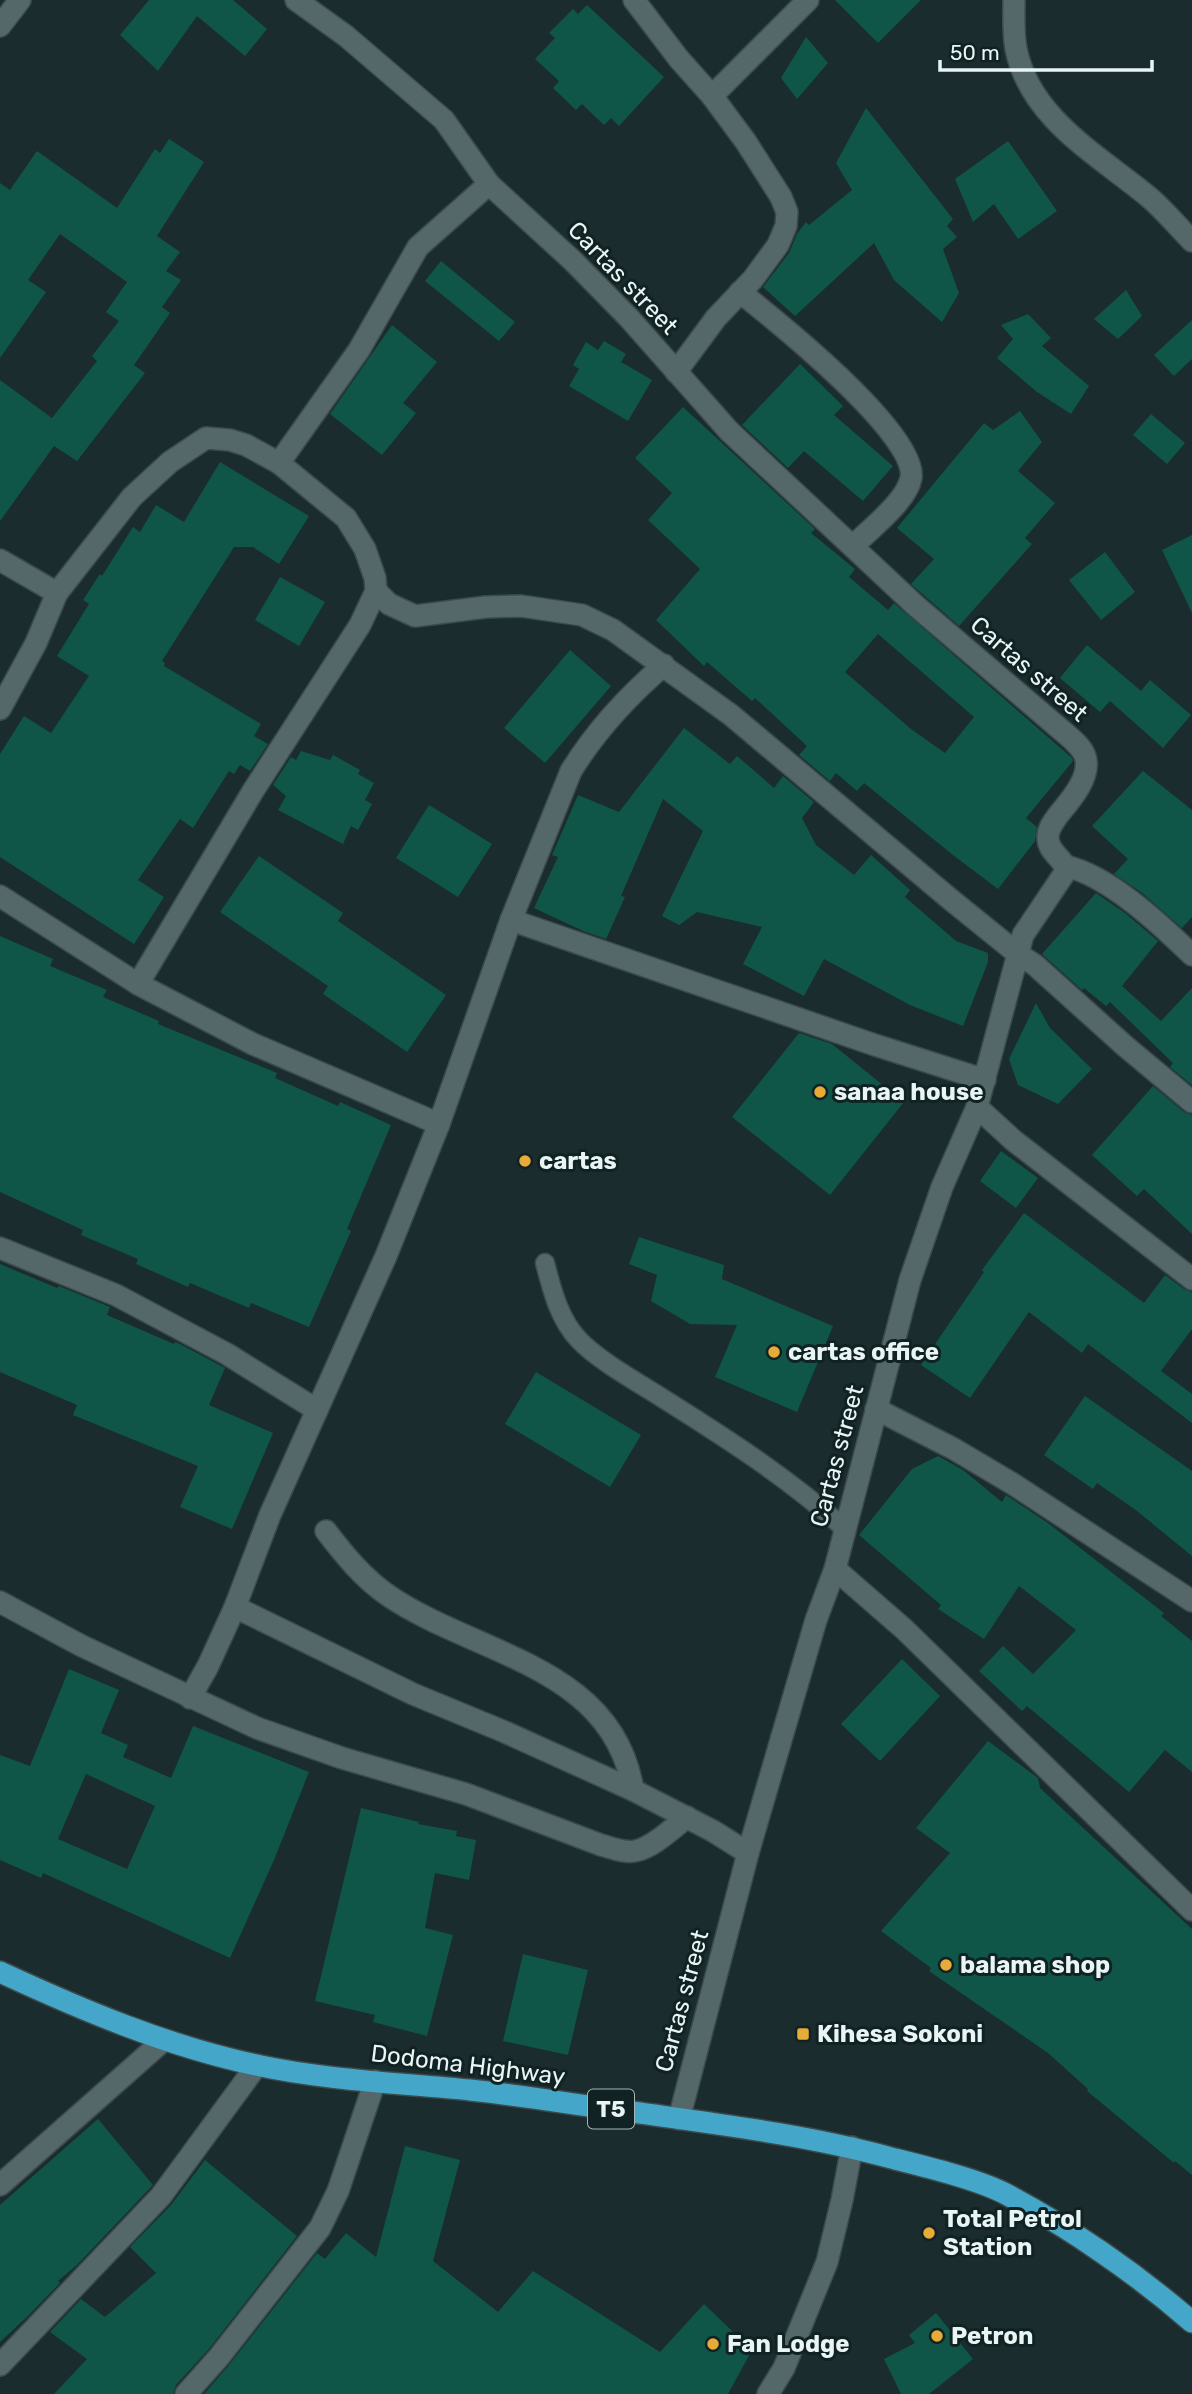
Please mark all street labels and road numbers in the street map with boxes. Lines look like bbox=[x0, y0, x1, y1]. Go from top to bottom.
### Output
street label: Cartas street bbox=[562, 216, 684, 340]
street label: Cartas street bbox=[965, 611, 1093, 727]
street label: Cartas street bbox=[805, 1382, 869, 1530]
street label: Cartas street bbox=[650, 1927, 714, 2075]
street label: Dodoma Highway bbox=[369, 2039, 567, 2091]
road number: T5 bbox=[588, 2090, 634, 2128]

